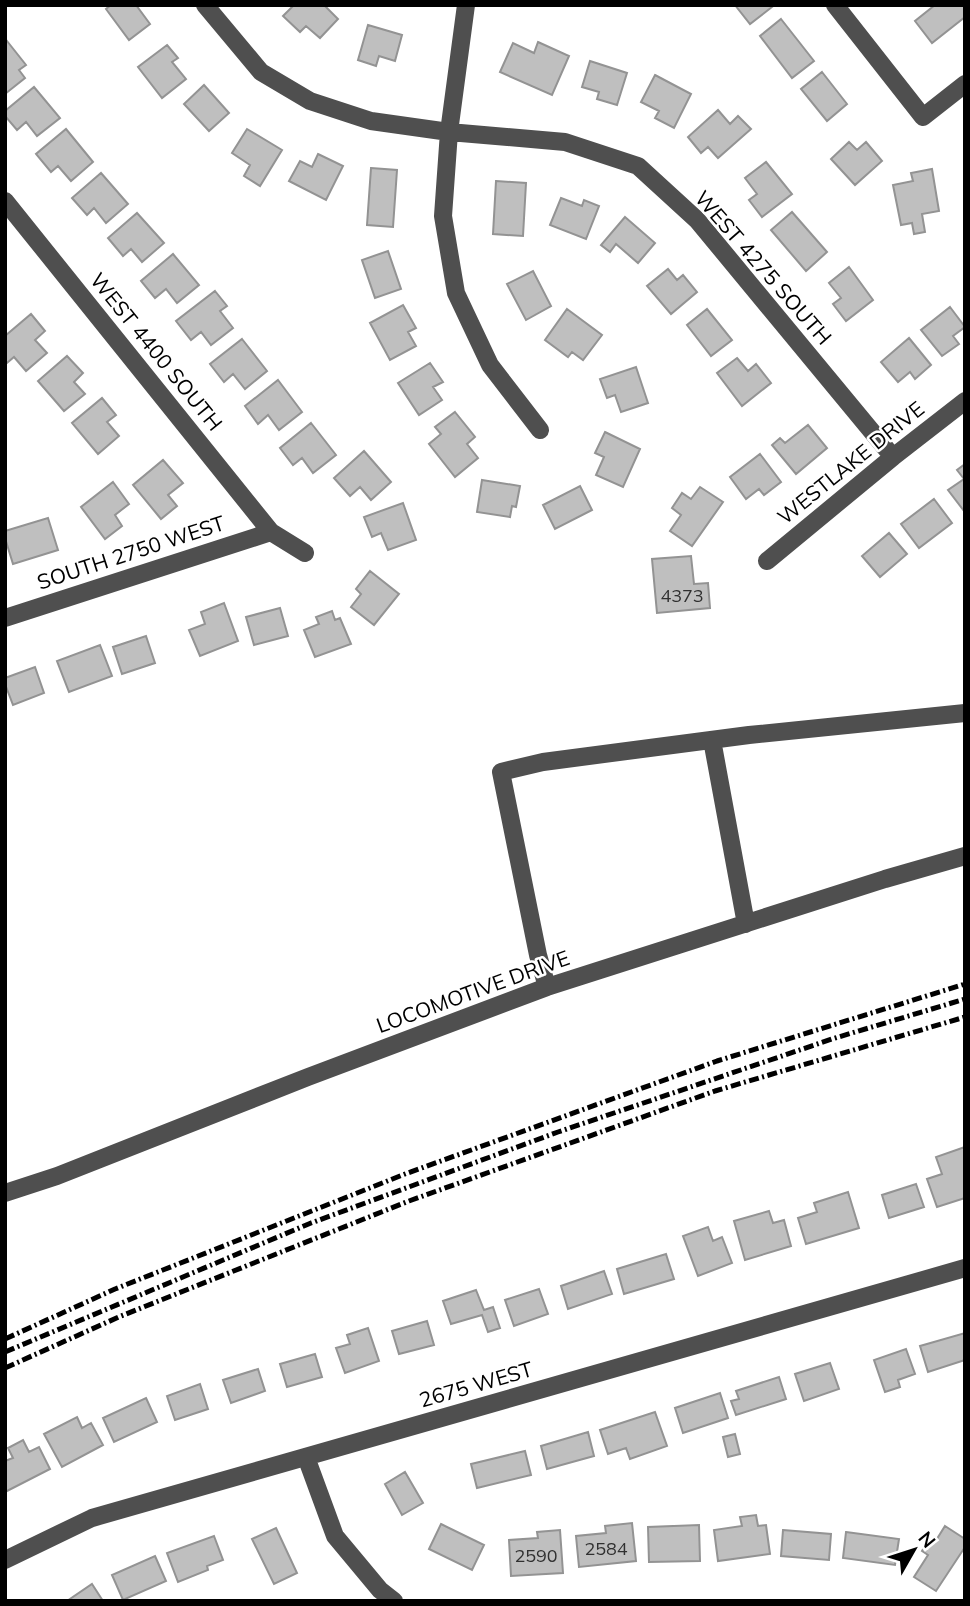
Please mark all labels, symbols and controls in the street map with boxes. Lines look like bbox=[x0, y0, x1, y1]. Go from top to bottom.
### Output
street label: WEST 4275 SOUTH bbox=[690, 185, 838, 350]
street label: WEST 4400 SOUTH bbox=[85, 267, 228, 436]
street label: WESTLAKE DRIVE bbox=[772, 395, 929, 529]
street label: SOUTH 2750 WEST bbox=[34, 509, 228, 595]
house number: 4373 bbox=[660, 584, 704, 607]
street label: LOCOMOTIVE DRIVE bbox=[373, 944, 573, 1038]
street label: 2675 WEST bbox=[416, 1355, 536, 1413]
north arrow bbox=[879, 1515, 949, 1585]
text: N bbox=[913, 1526, 941, 1552]
house number: 2584 bbox=[584, 1537, 628, 1560]
house number: 2590 bbox=[514, 1544, 558, 1567]

